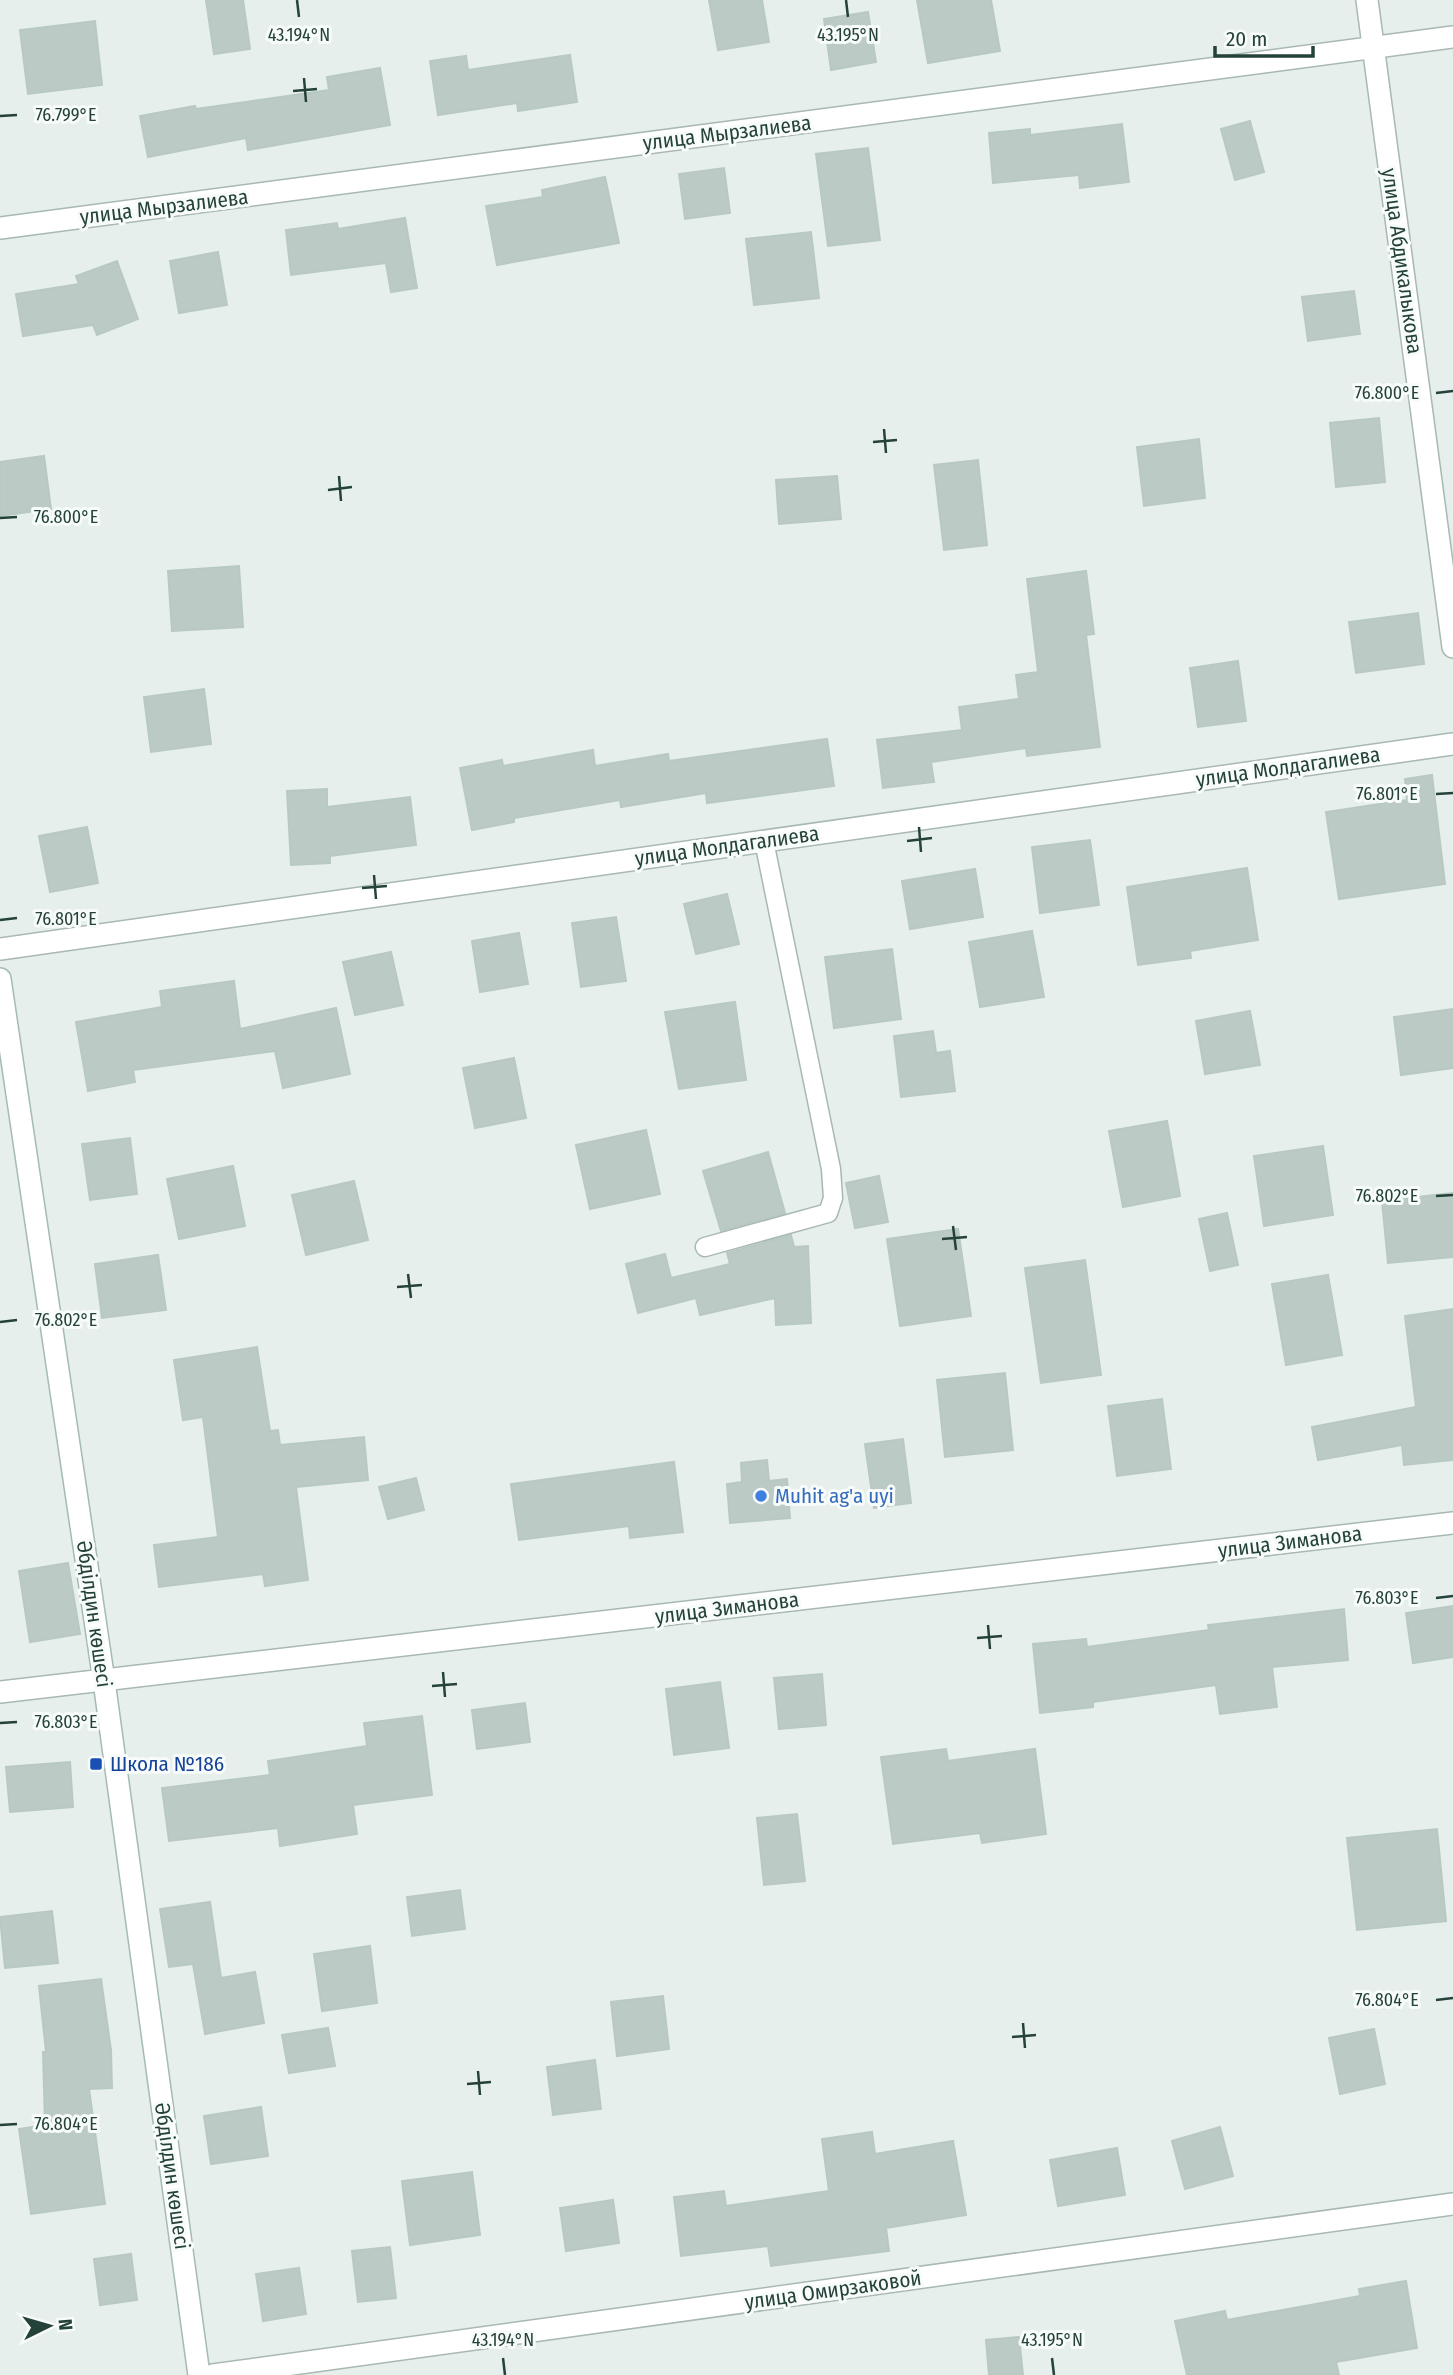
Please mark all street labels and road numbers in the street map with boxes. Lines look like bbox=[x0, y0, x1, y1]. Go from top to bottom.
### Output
street label: улица Мырзалиева bbox=[641, 110, 813, 156]
street label: улица Абдикалыкова bbox=[1376, 167, 1428, 355]
street label: улица Мырзалиева bbox=[78, 184, 250, 230]
street label: улица Молдагалиева bbox=[1194, 741, 1382, 793]
street label: улица Молдагалиева bbox=[633, 820, 821, 872]
street label: улица Зиманова bbox=[1217, 1520, 1363, 1564]
street label: Әбділдин көшесі bbox=[71, 1539, 117, 1689]
street label: улица Зиманова bbox=[654, 1586, 800, 1630]
street label: Әбділдин көшесі bbox=[149, 2101, 195, 2251]
street label: улица Омирзаковой bbox=[743, 2265, 923, 2315]

